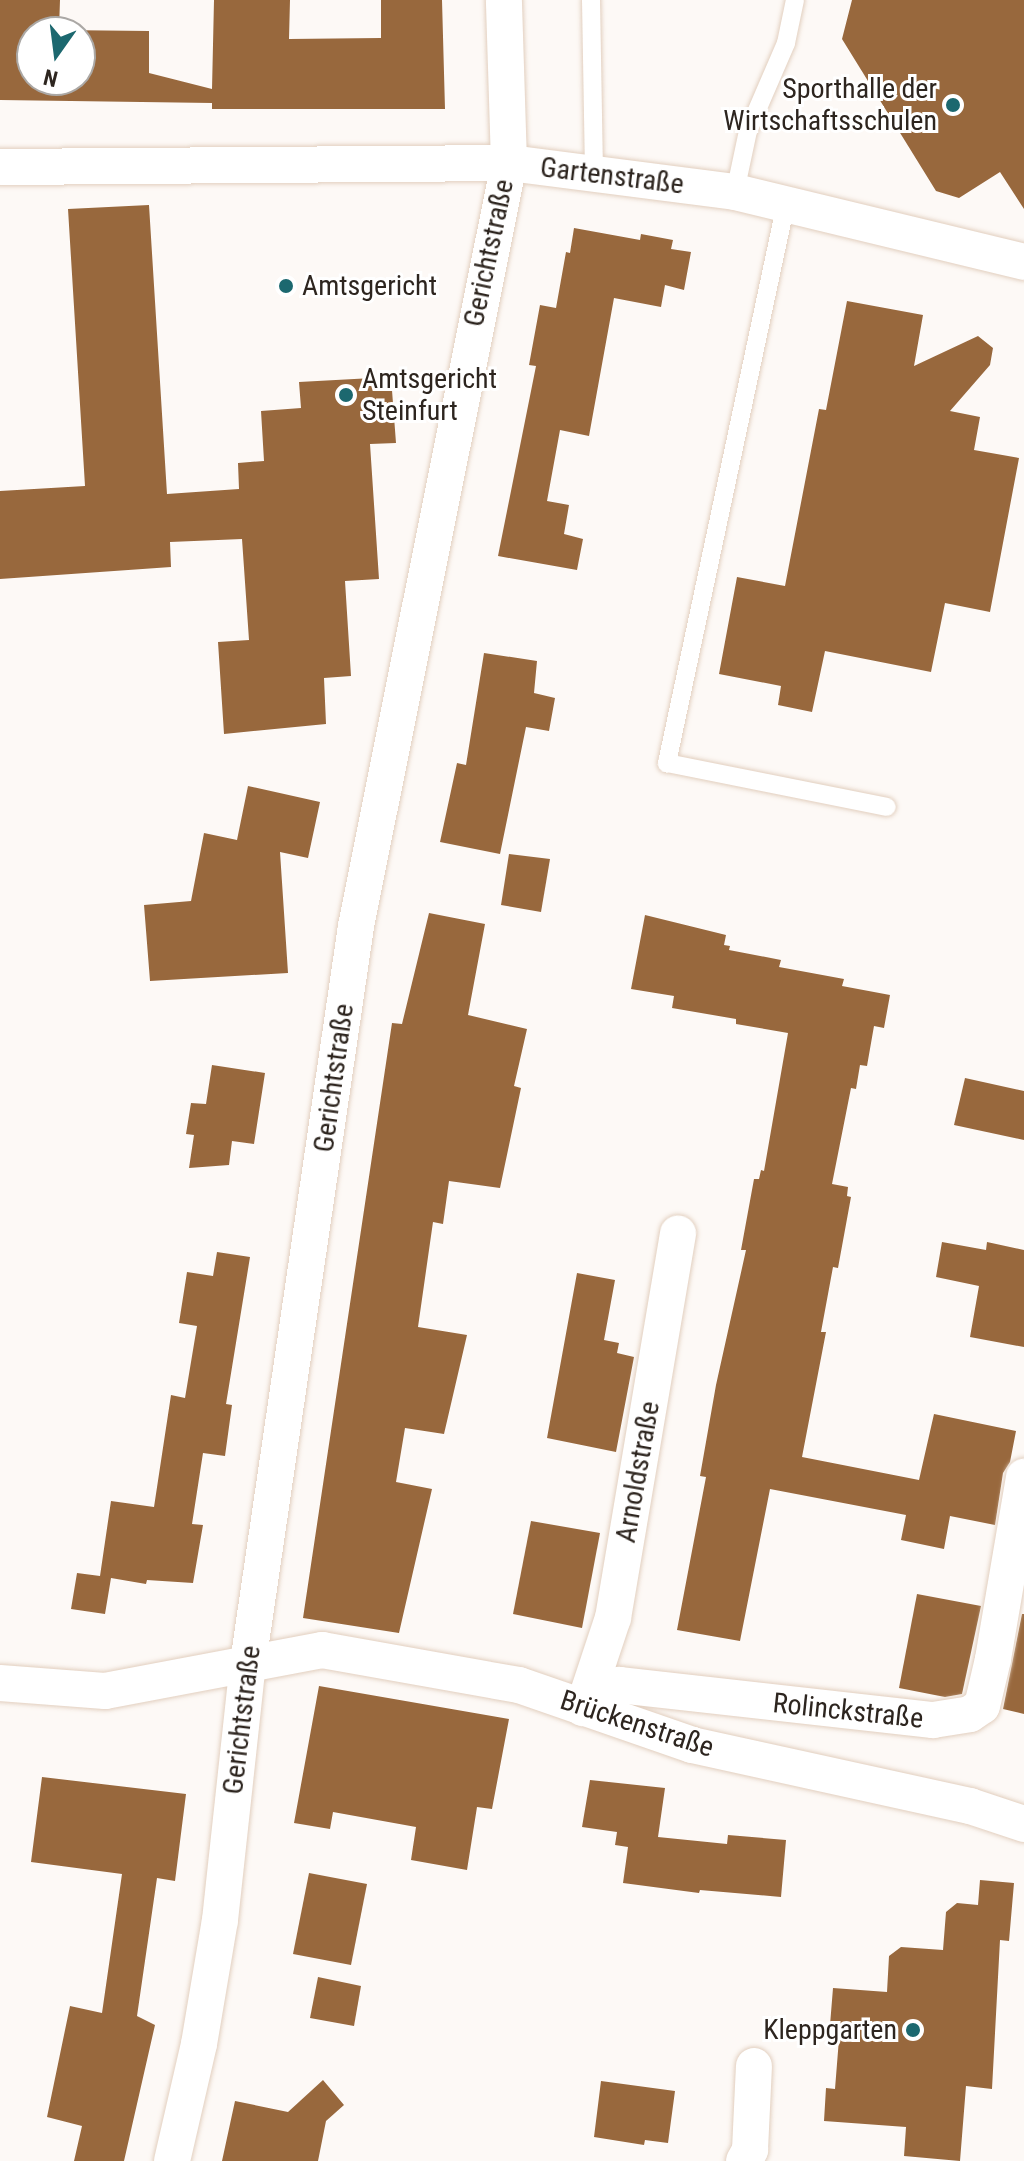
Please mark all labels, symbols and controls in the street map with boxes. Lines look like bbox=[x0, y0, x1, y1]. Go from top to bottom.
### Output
north arrow bbox=[16, 16, 96, 96]
text: N bbox=[41, 64, 60, 92]
place label: Sporthalle der Wirtschaftsschulen bbox=[723, 72, 937, 138]
marker: Sporthalle der Wirtschaftsschulen bbox=[944, 96, 962, 114]
street label: Gartenstraße bbox=[538, 151, 686, 201]
street label: Gerichtstraße bbox=[457, 176, 521, 330]
place label: Amtsgericht bbox=[302, 269, 437, 303]
marker: Amtsgericht bbox=[277, 277, 295, 295]
place label: Amtsgericht Steinfurt bbox=[362, 362, 497, 428]
marker: Amtsgericht Steinfurt bbox=[337, 386, 355, 404]
street label: Gerichtstraße bbox=[307, 1002, 361, 1154]
street label: Arnoldstraße bbox=[609, 1399, 667, 1545]
street label: Gerichtstraße bbox=[216, 1644, 268, 1796]
street label: Brückenstraße bbox=[556, 1683, 718, 1765]
street label: Rolinckstraße bbox=[771, 1686, 925, 1736]
place label: Kleppgarten bbox=[763, 2013, 897, 2047]
marker: Kleppgarten bbox=[904, 2021, 922, 2039]

